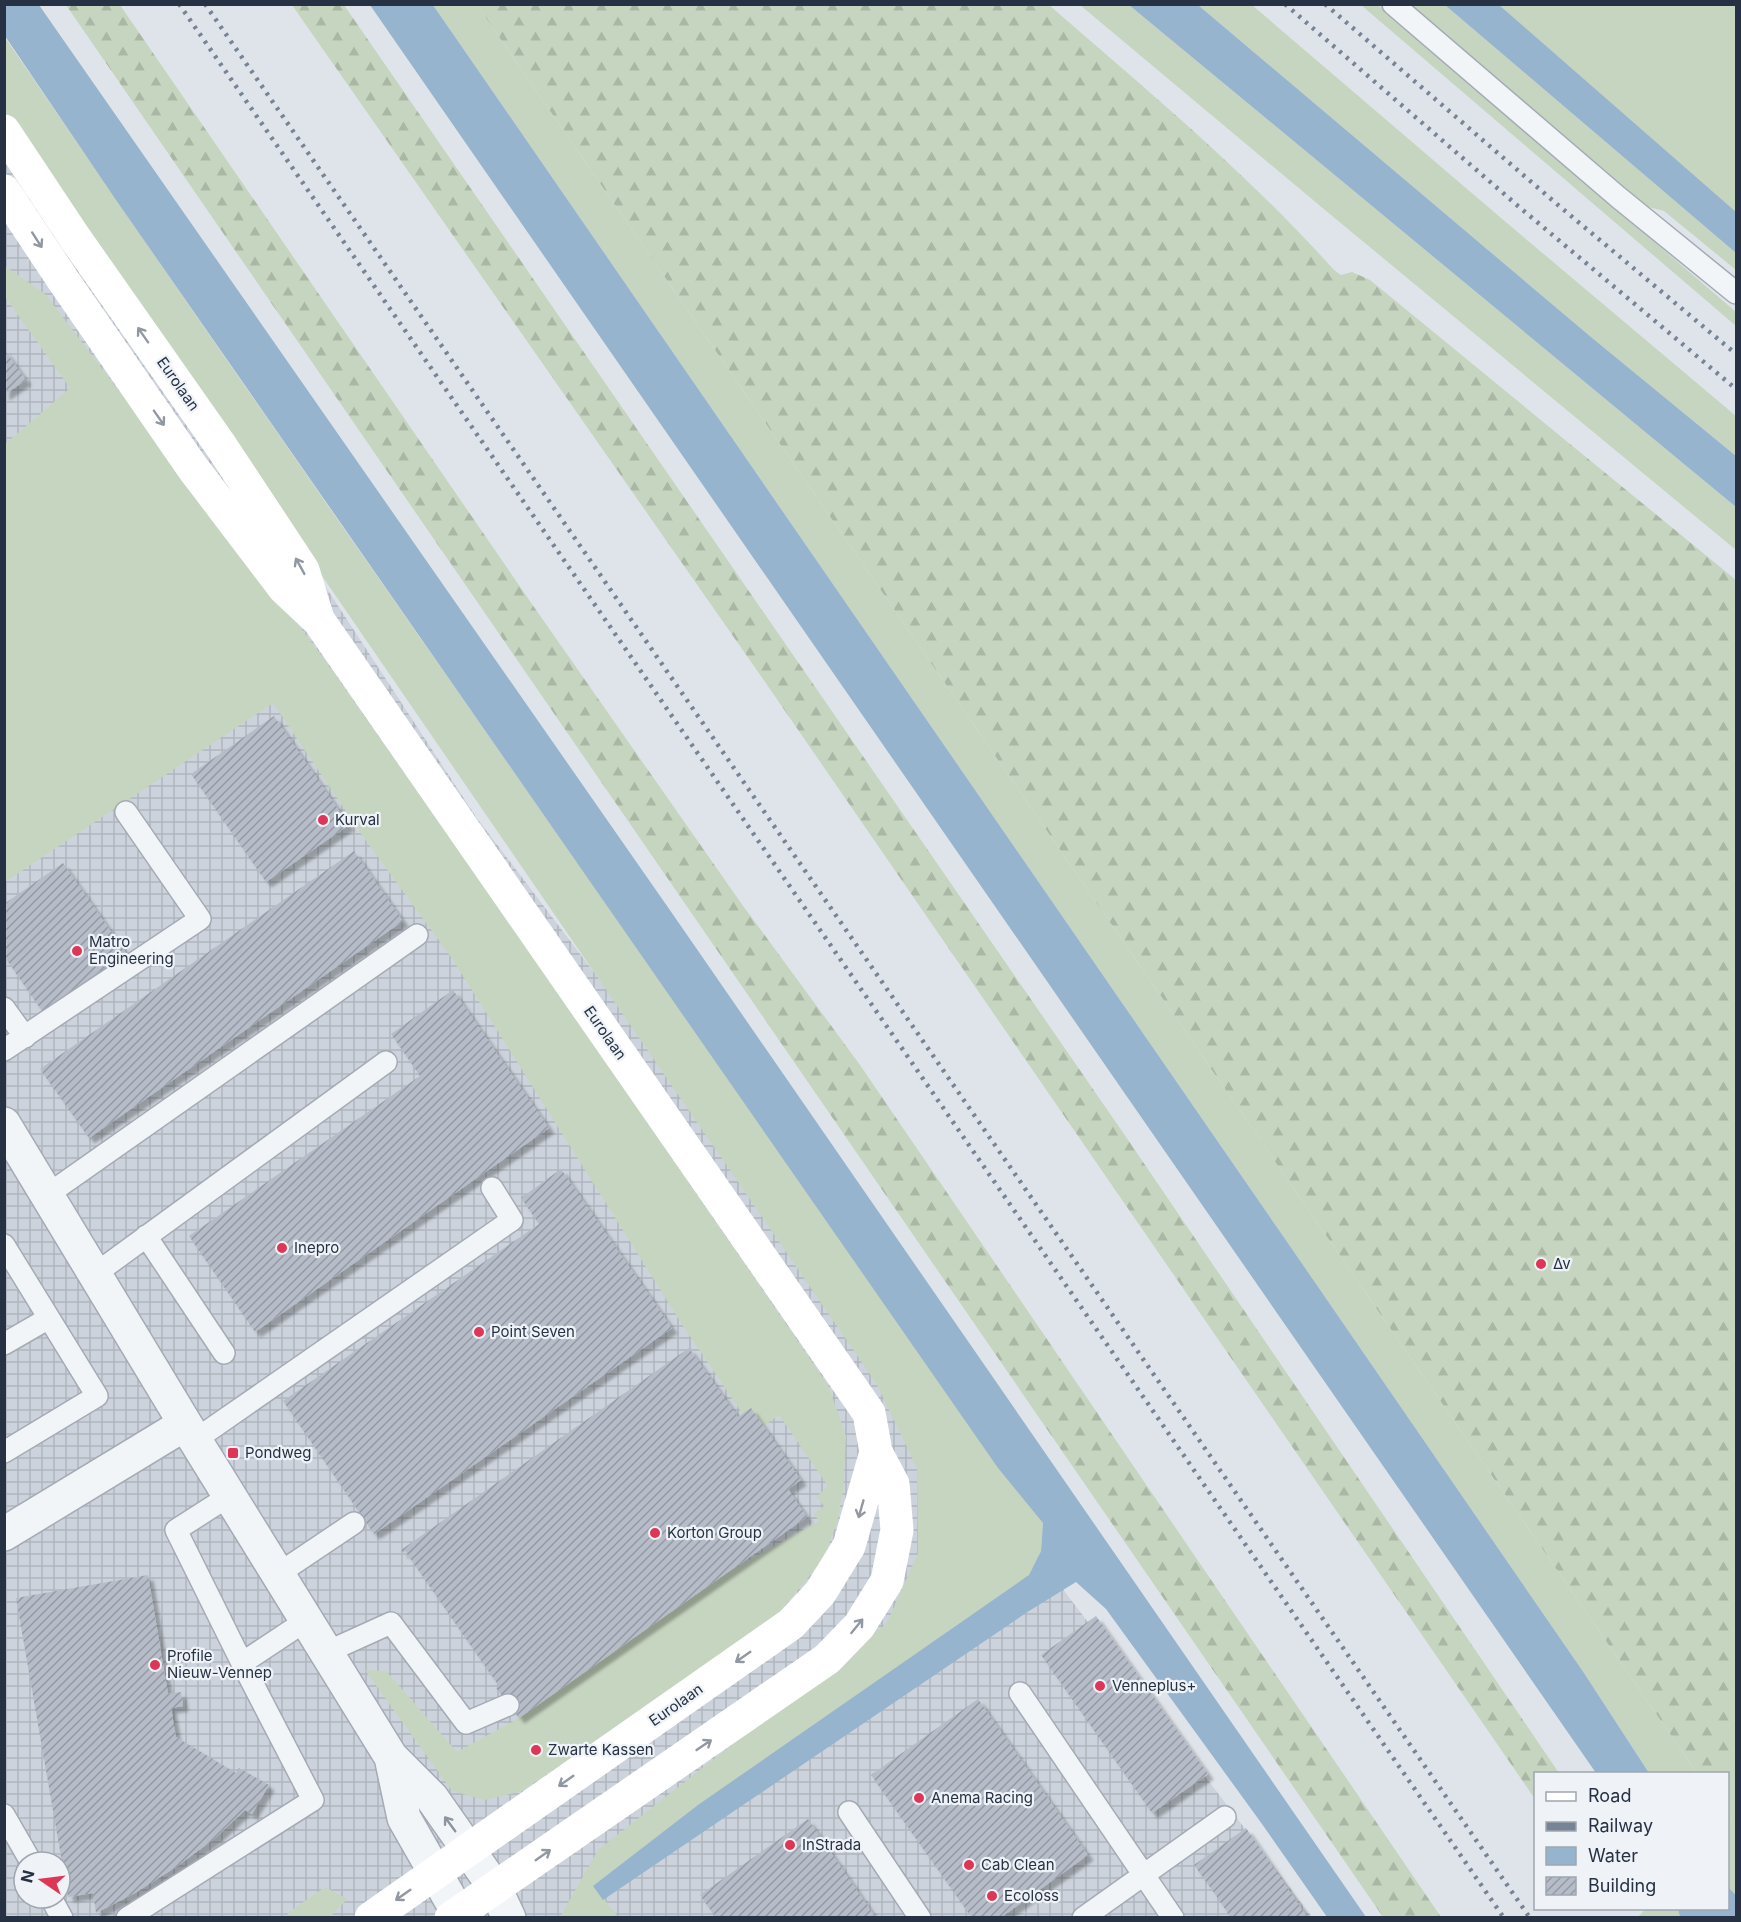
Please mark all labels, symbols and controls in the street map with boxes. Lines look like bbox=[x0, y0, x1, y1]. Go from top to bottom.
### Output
one-way arrow bbox=[31, 231, 43, 248]
one-way arrow bbox=[137, 328, 149, 344]
street label: Eurolaan bbox=[153, 353, 204, 414]
one-way arrow bbox=[153, 410, 165, 426]
one-way arrow bbox=[293, 558, 305, 575]
place label: Kurval bbox=[335, 810, 380, 829]
marker: Kurval bbox=[316, 813, 330, 827]
place label: Matro Engineering bbox=[89, 932, 174, 968]
marker: Matro Engineering bbox=[70, 944, 84, 958]
street label: Eurolaan bbox=[580, 1002, 631, 1063]
place label: Inepro bbox=[294, 1238, 339, 1257]
marker: Inepro bbox=[275, 1241, 289, 1255]
place label: ∆v bbox=[1553, 1254, 1571, 1273]
marker: ∆v bbox=[1534, 1257, 1548, 1271]
place label: Point Seven bbox=[491, 1322, 575, 1341]
marker: Point Seven bbox=[472, 1325, 486, 1339]
place label: Pondweg bbox=[245, 1443, 312, 1462]
marker: Pondweg bbox=[226, 1446, 240, 1460]
one-way arrow bbox=[855, 1499, 866, 1518]
place label: Korton Group bbox=[667, 1523, 762, 1542]
marker: Korton Group bbox=[648, 1526, 662, 1540]
one-way arrow bbox=[851, 1618, 864, 1634]
place label: Profile Nieuw-Vennep bbox=[167, 1646, 272, 1682]
one-way arrow bbox=[736, 1651, 752, 1663]
marker: Profile Nieuw-Vennep bbox=[148, 1658, 162, 1672]
place label: Venneplus+ bbox=[1112, 1676, 1196, 1695]
street label: Eurolaan bbox=[645, 1679, 706, 1730]
marker: Venneplus+ bbox=[1093, 1679, 1107, 1693]
one-way arrow bbox=[695, 1739, 711, 1751]
place label: Zwarte Kassen bbox=[548, 1740, 654, 1759]
marker: Zwarte Kassen bbox=[529, 1743, 543, 1757]
legend bbox=[1534, 1772, 1729, 1910]
one-way arrow bbox=[559, 1775, 575, 1787]
text: Road bbox=[1588, 1785, 1631, 1806]
place label: Anema Racing bbox=[931, 1788, 1033, 1807]
marker: Anema Racing bbox=[912, 1791, 926, 1805]
text: Railway bbox=[1588, 1815, 1653, 1836]
one-way arrow bbox=[444, 1816, 457, 1832]
place label: InStrada bbox=[802, 1835, 861, 1854]
marker: InStrada bbox=[783, 1838, 797, 1852]
text: Water bbox=[1588, 1845, 1638, 1866]
one-way arrow bbox=[534, 1849, 550, 1861]
north arrow bbox=[12, 1850, 72, 1910]
place label: Cab Clean bbox=[981, 1855, 1055, 1874]
marker: Cab Clean bbox=[962, 1858, 976, 1872]
text: N bbox=[16, 1868, 39, 1885]
text: Building bbox=[1588, 1875, 1656, 1896]
place label: Ecoloss bbox=[1004, 1886, 1059, 1905]
one-way arrow bbox=[395, 1889, 412, 1901]
marker: Ecoloss bbox=[985, 1889, 999, 1903]

